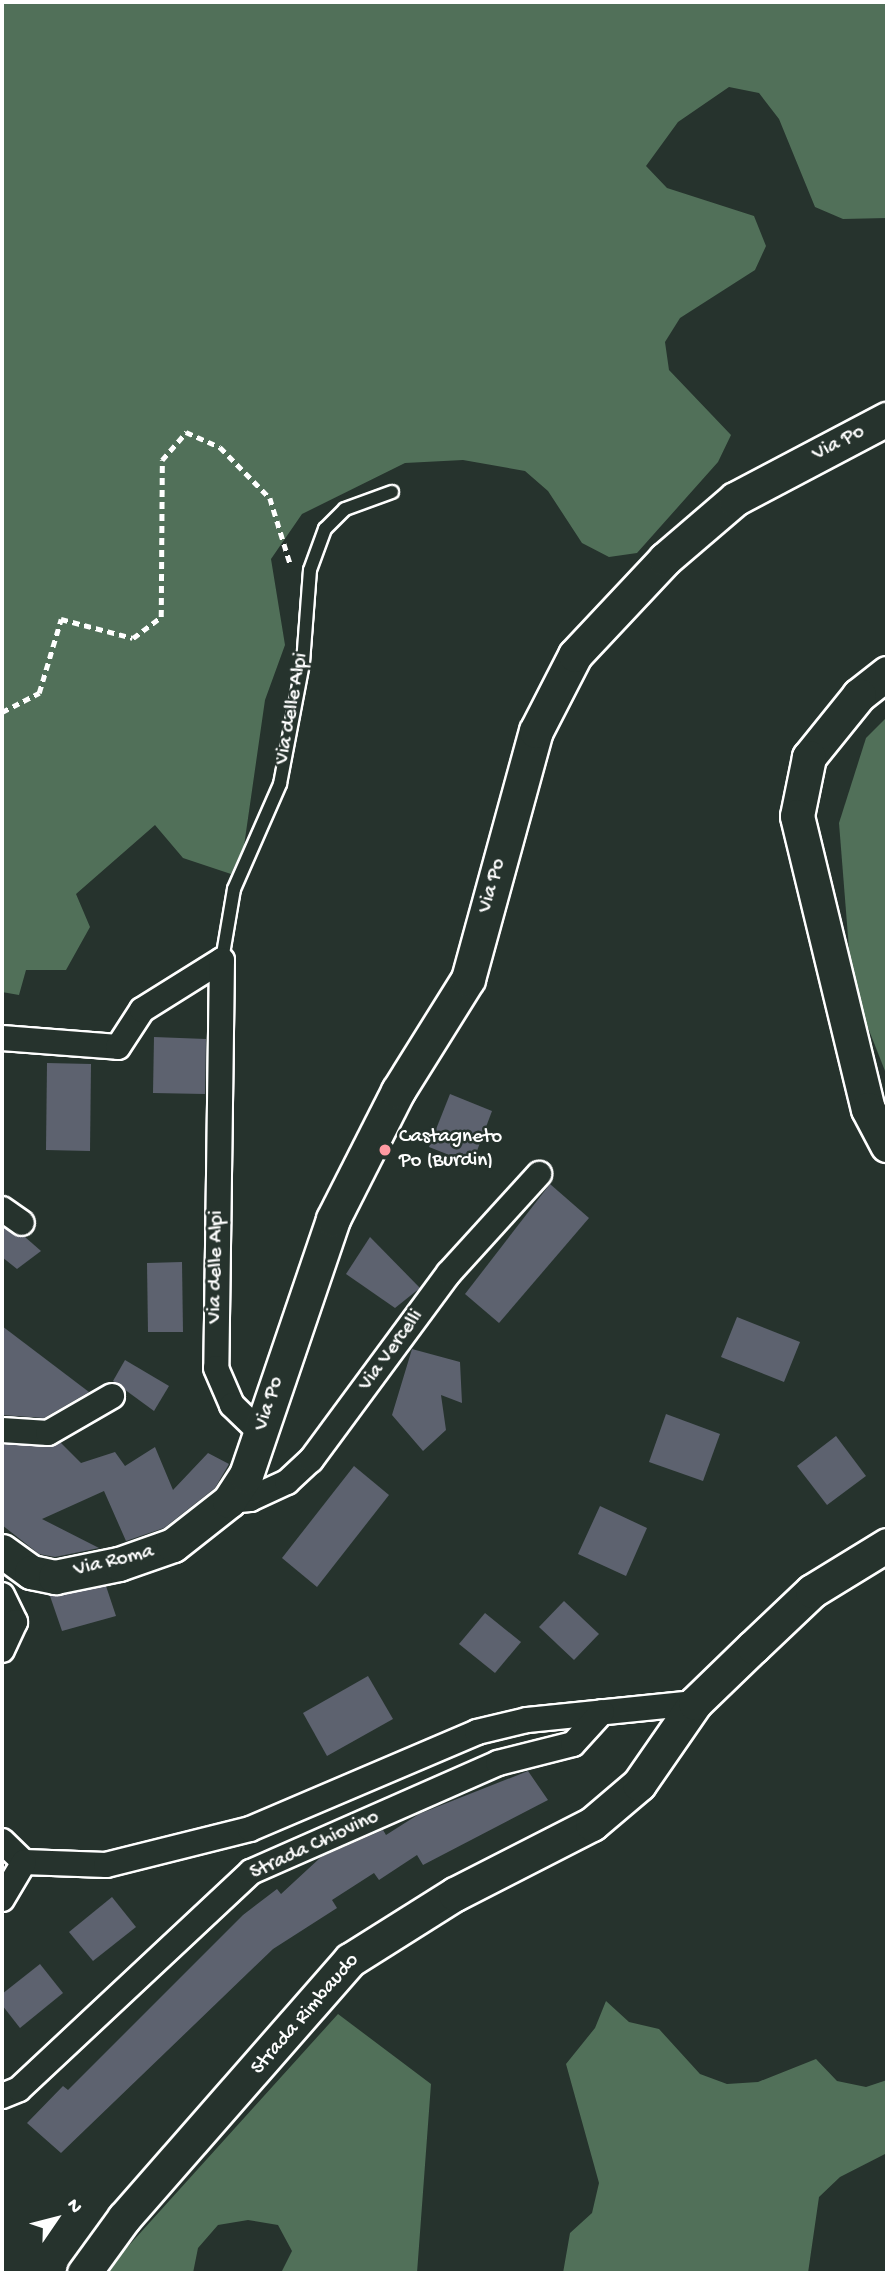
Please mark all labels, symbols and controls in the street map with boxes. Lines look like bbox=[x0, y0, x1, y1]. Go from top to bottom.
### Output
street label: Via Po bbox=[809, 420, 869, 468]
street label: Via delle Alpi bbox=[271, 651, 315, 767]
street label: Via Po bbox=[474, 856, 512, 916]
place label: Castagneto Po (Burdin) bbox=[399, 1125, 502, 1175]
marker: Castagneto Po (Burdin) bbox=[377, 1142, 393, 1158]
street label: Via delle Alpi bbox=[203, 1210, 231, 1324]
street label: Via Vercelli bbox=[354, 1305, 430, 1397]
street label: Via Po bbox=[250, 1374, 290, 1434]
street label: Via Roma bbox=[71, 1540, 157, 1584]
street label: Strada Chiovino bbox=[247, 1805, 383, 1887]
street label: Strada Rimbaudo bbox=[246, 1949, 366, 2081]
north arrow bbox=[21, 2184, 91, 2254]
text: N bbox=[61, 2195, 87, 2218]

